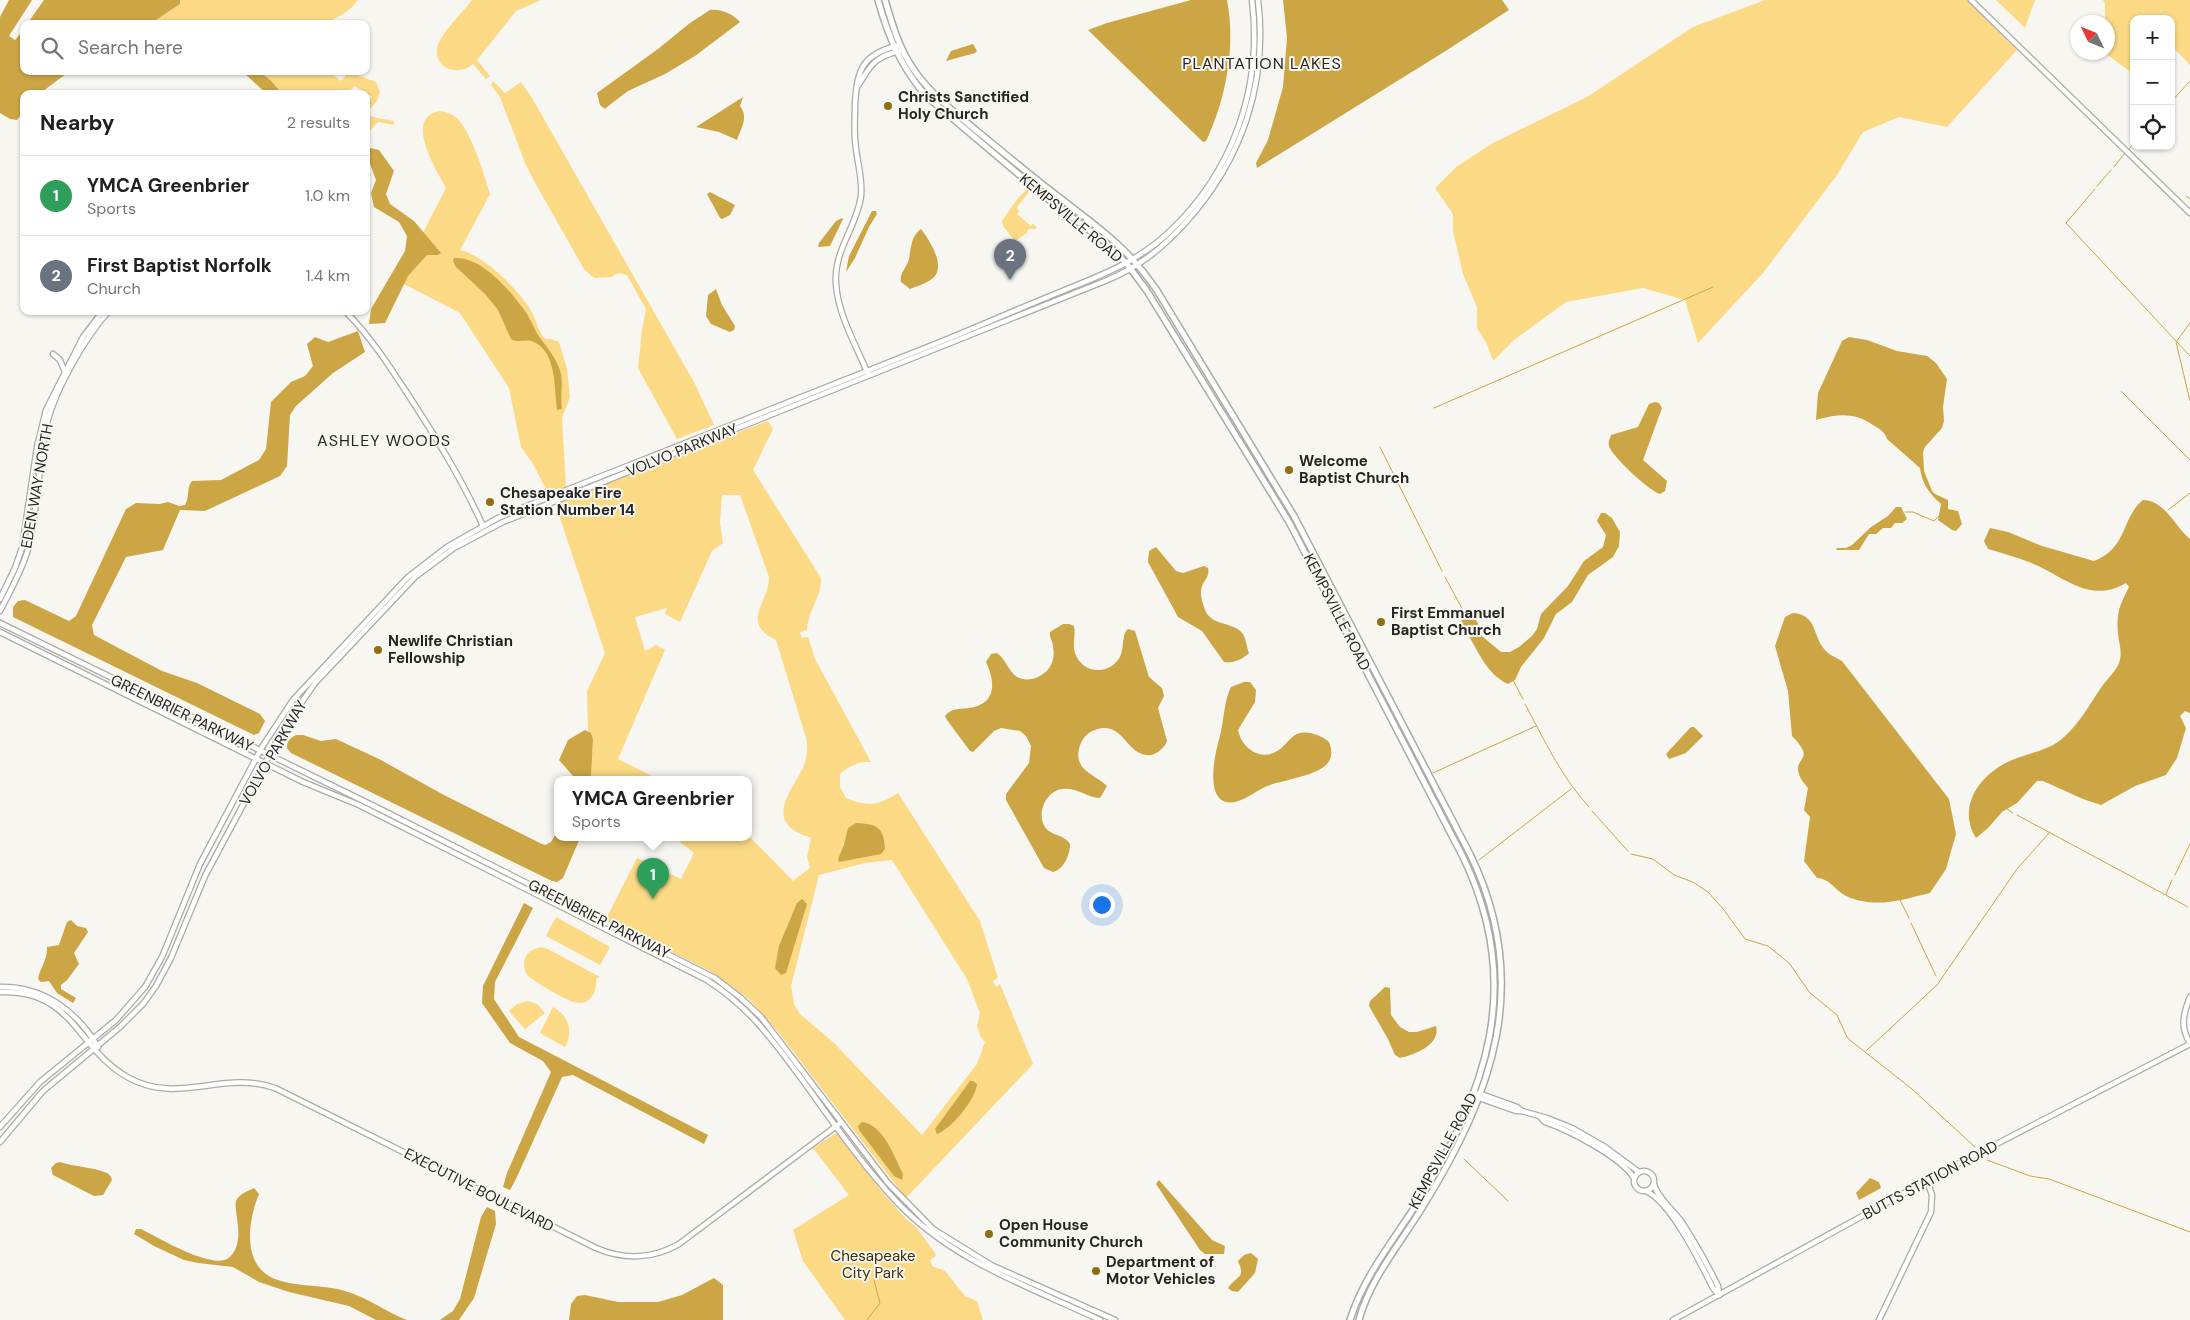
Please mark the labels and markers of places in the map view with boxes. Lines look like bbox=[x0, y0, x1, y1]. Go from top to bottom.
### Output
place label: Christs Sanctified Holy Church bbox=[898, 87, 1029, 124]
marker: Christs Sanctified Holy Church bbox=[882, 100, 894, 112]
pin: 2 bbox=[994, 239, 1026, 280]
place label: Welcome Baptist Church bbox=[1299, 451, 1409, 488]
marker: Welcome Baptist Church bbox=[1283, 464, 1295, 476]
place label: Chesapeake Fire Station Number 14 bbox=[500, 483, 635, 520]
marker: Chesapeake Fire Station Number 14 bbox=[484, 496, 496, 508]
place label: First Emmanuel Baptist Church bbox=[1391, 603, 1505, 640]
marker: First Emmanuel Baptist Church bbox=[1375, 616, 1387, 628]
place label: Newlife Christian Fellowship bbox=[388, 631, 513, 668]
marker: Newlife Christian Fellowship bbox=[372, 644, 384, 656]
pin: 1 bbox=[637, 858, 669, 899]
place label: Open House Community Church bbox=[999, 1215, 1143, 1252]
marker: Open House Community Church bbox=[983, 1228, 995, 1240]
place label: Department of Motor Vehicles bbox=[1106, 1252, 1215, 1289]
marker: Department of Motor Vehicles bbox=[1090, 1265, 1102, 1277]

